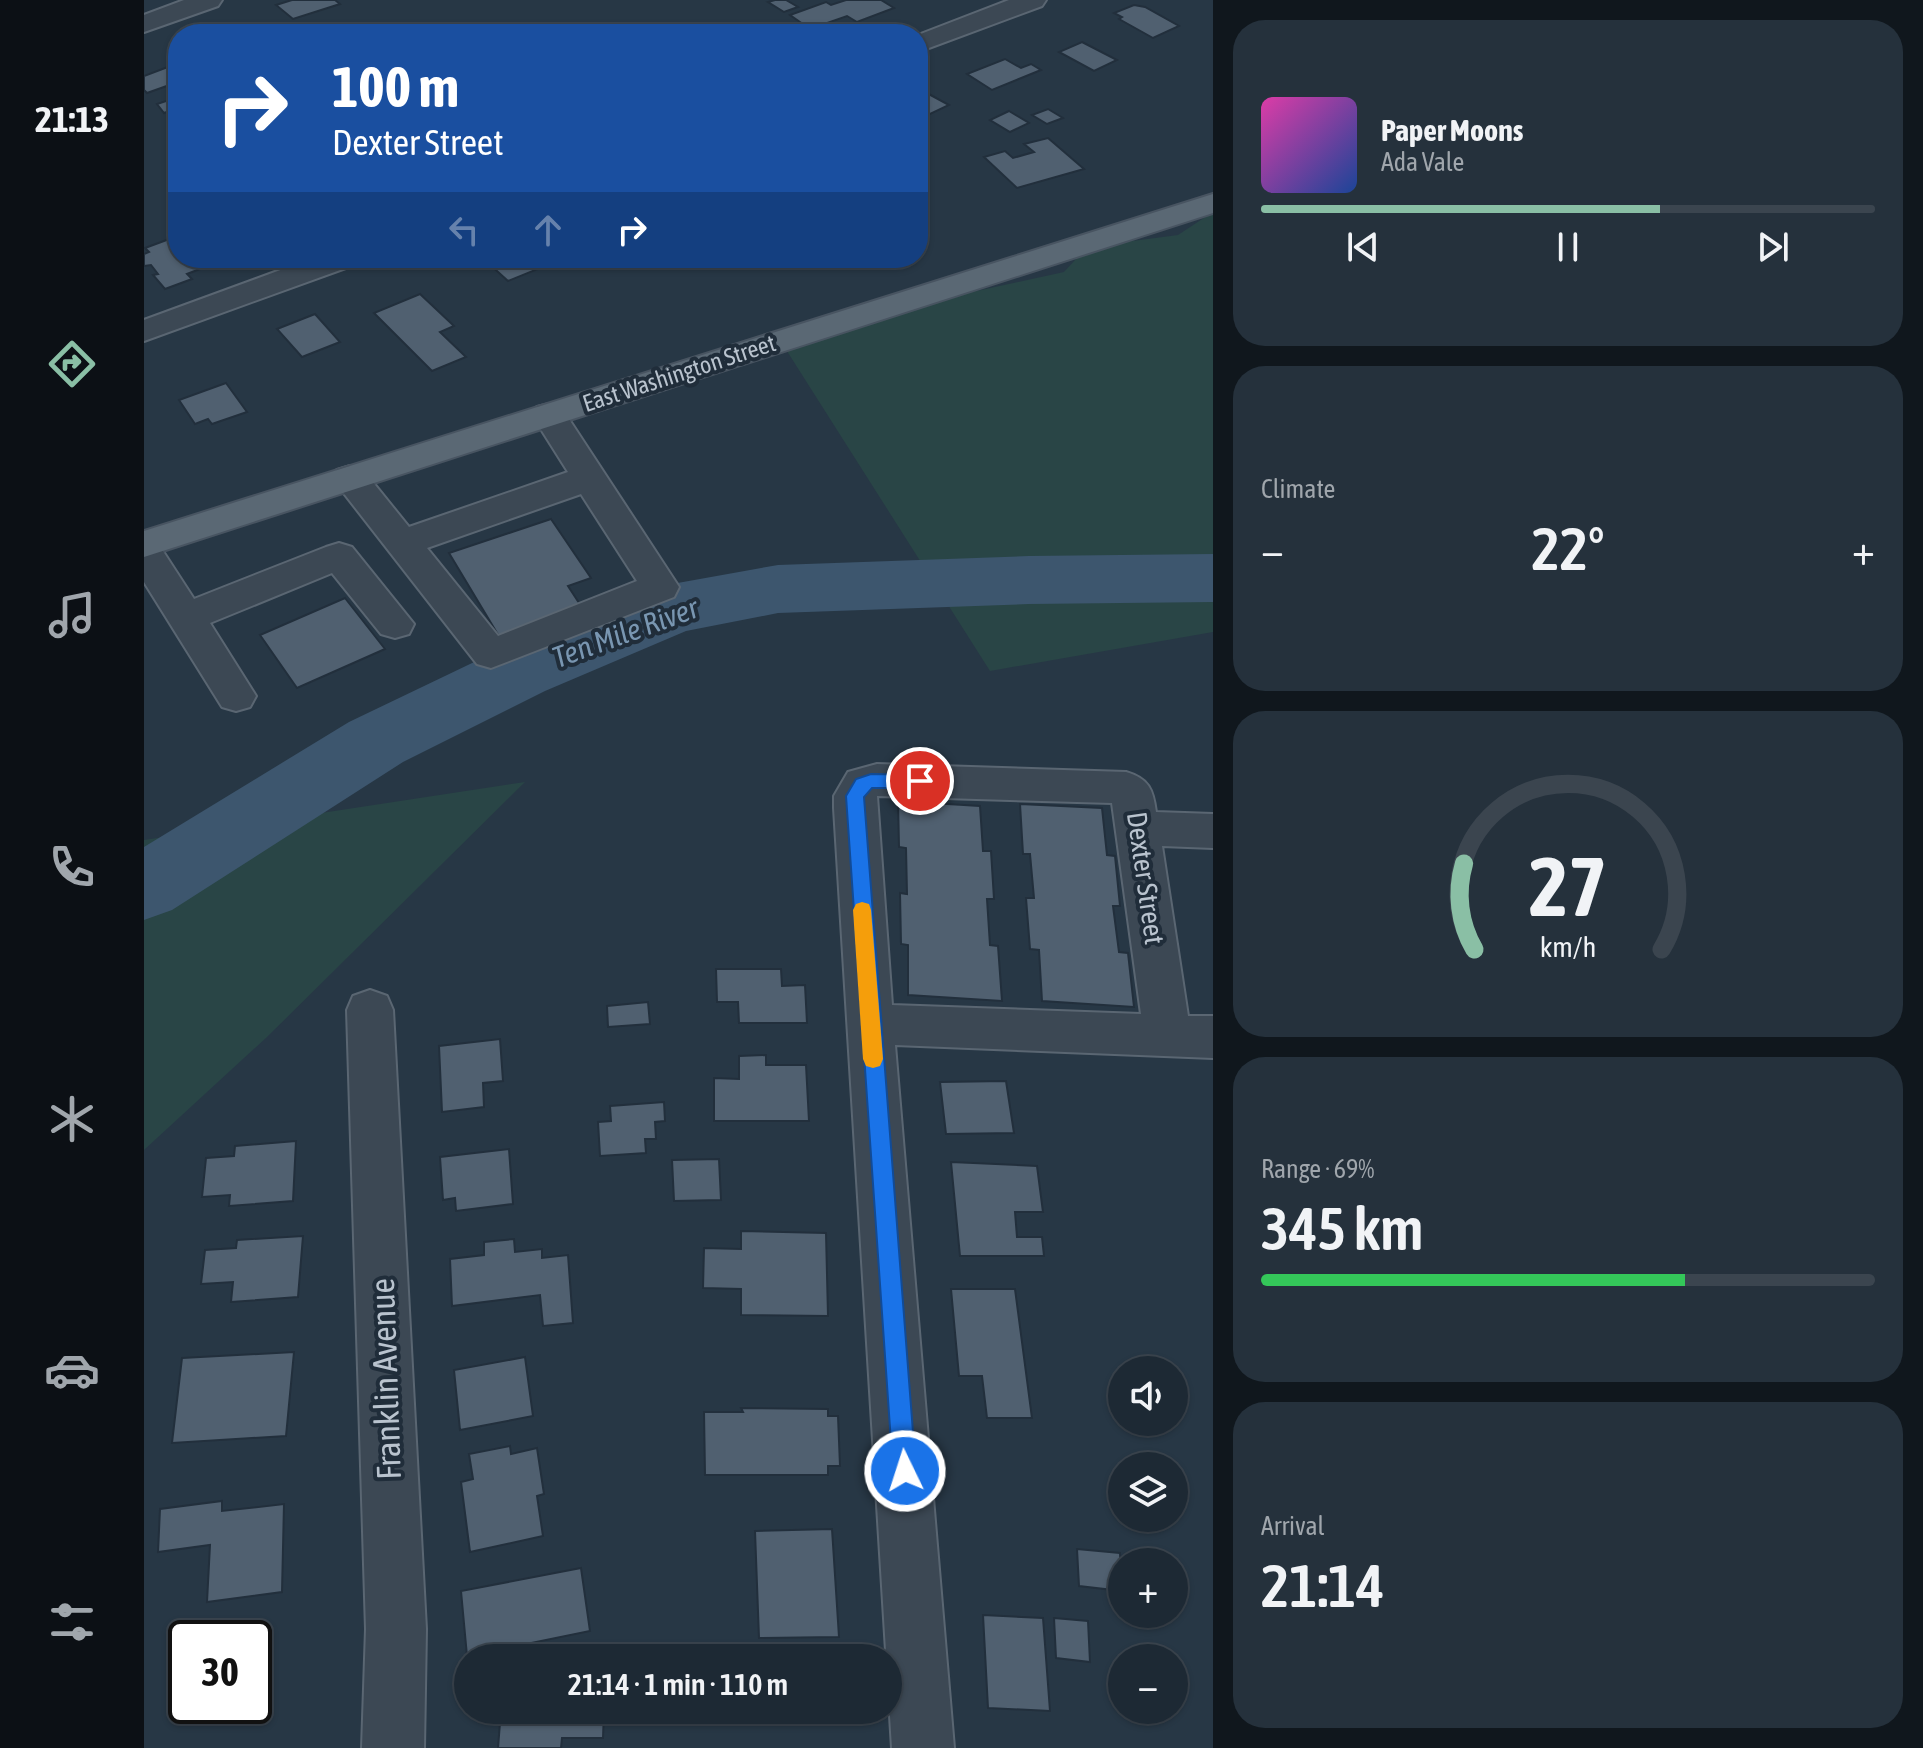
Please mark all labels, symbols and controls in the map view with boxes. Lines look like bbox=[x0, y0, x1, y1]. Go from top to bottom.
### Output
text: 100 m bbox=[332, 55, 459, 119]
icon: right bbox=[200, 56, 304, 160]
text: 21:13 bbox=[35, 98, 109, 140]
text: Paper Moons bbox=[1381, 113, 1523, 147]
text: Dexter Street bbox=[332, 121, 504, 163]
text: Ada Vale bbox=[1381, 147, 1464, 177]
icon: left bbox=[442, 208, 486, 252]
icon: ahead bbox=[526, 208, 570, 252]
icon: right bbox=[610, 208, 654, 252]
icon: previous bbox=[1341, 225, 1385, 269]
icon: pause bbox=[1546, 225, 1590, 269]
icon: next bbox=[1751, 225, 1795, 269]
street label: East Washington Street bbox=[579, 329, 779, 417]
icon: directions bbox=[44, 336, 100, 392]
text: Climate bbox=[1261, 474, 1335, 504]
text: 22° bbox=[1532, 514, 1604, 583]
text: − bbox=[1261, 524, 1284, 574]
text: + bbox=[1852, 524, 1875, 574]
icon: music bbox=[44, 587, 100, 643]
water label: Ten Mile River bbox=[548, 590, 703, 674]
pin bbox=[886, 747, 954, 815]
icon: arrive bbox=[898, 759, 942, 803]
street label: Dexter Street bbox=[1121, 810, 1171, 946]
text: 27 bbox=[1529, 838, 1607, 934]
icon: phone bbox=[44, 839, 100, 895]
text: km/h bbox=[1540, 930, 1596, 963]
icon: climate bbox=[44, 1091, 100, 1147]
text: Range · 69% bbox=[1261, 1154, 1374, 1184]
text: 345 km bbox=[1261, 1194, 1423, 1263]
street label: Franklin Avenue bbox=[362, 1278, 408, 1480]
icon: car bbox=[44, 1342, 100, 1398]
map controls bbox=[1108, 1356, 1188, 1724]
button: sound bbox=[1108, 1356, 1188, 1436]
position arrow bbox=[863, 1429, 947, 1513]
button: layers bbox=[1108, 1452, 1188, 1532]
text: Arrival bbox=[1261, 1511, 1325, 1541]
button: + bbox=[1108, 1548, 1188, 1628]
text: 21:14 bbox=[1261, 1551, 1384, 1620]
icon: filters bbox=[44, 1594, 100, 1650]
speed limit sign: 30 bbox=[168, 1620, 272, 1724]
button: − bbox=[1108, 1644, 1188, 1724]
text: 21:14 · 1 min · 110 m bbox=[568, 1667, 788, 1701]

